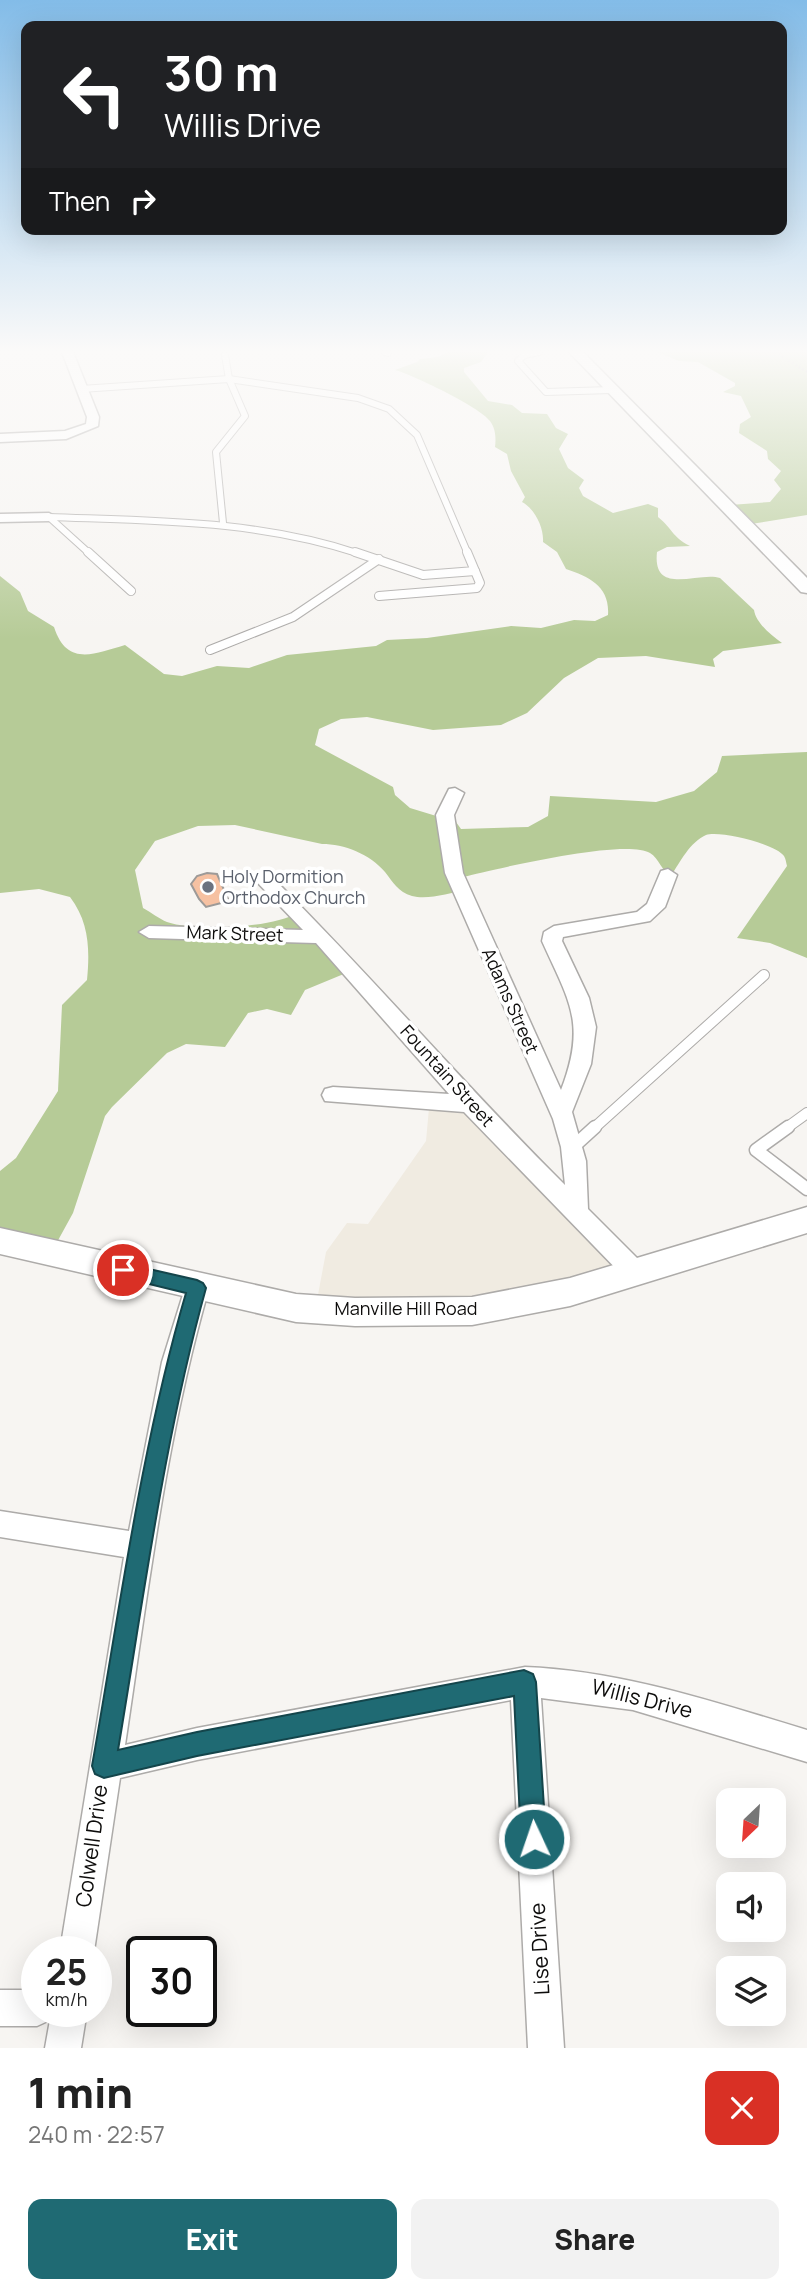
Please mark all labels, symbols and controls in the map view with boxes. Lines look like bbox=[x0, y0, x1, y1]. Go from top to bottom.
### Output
text: 30 m bbox=[164, 39, 279, 106]
icon: left bbox=[49, 49, 140, 140]
text: Willis Drive bbox=[164, 103, 321, 147]
icon: right bbox=[124, 182, 162, 220]
text: Then bbox=[49, 183, 110, 219]
place label: Holy Dormition Orthodox Church bbox=[222, 864, 366, 909]
marker: Holy Dormition Orthodox Church bbox=[200, 879, 216, 895]
street label: Mark Street bbox=[186, 919, 284, 947]
street label: Adams Street bbox=[477, 944, 545, 1057]
street label: Fountain Street bbox=[396, 1019, 500, 1131]
pin bbox=[93, 1240, 153, 1300]
icon: arrive bbox=[104, 1251, 142, 1289]
street label: Manville Hill Road bbox=[335, 1296, 477, 1320]
street label: Willis Drive bbox=[589, 1672, 696, 1724]
street label: Colwell Drive bbox=[69, 1783, 113, 1909]
north arrow bbox=[716, 1788, 786, 1858]
map controls bbox=[716, 1788, 786, 2026]
position arrow bbox=[497, 1802, 571, 1876]
button: sound bbox=[716, 1872, 786, 1942]
street label: Lise Drive bbox=[523, 1902, 555, 1996]
speed limit sign: 30 bbox=[126, 1936, 217, 2027]
text: 25 bbox=[46, 1948, 87, 1996]
button: layers bbox=[716, 1956, 786, 2026]
text: km/h bbox=[46, 1987, 87, 2011]
text: 1 min bbox=[28, 2063, 133, 2121]
button: close bbox=[705, 2071, 779, 2145]
text: 240 m · 22:57 bbox=[28, 2118, 165, 2150]
button: Exit bbox=[28, 2199, 397, 2279]
button: Share bbox=[411, 2199, 779, 2279]

